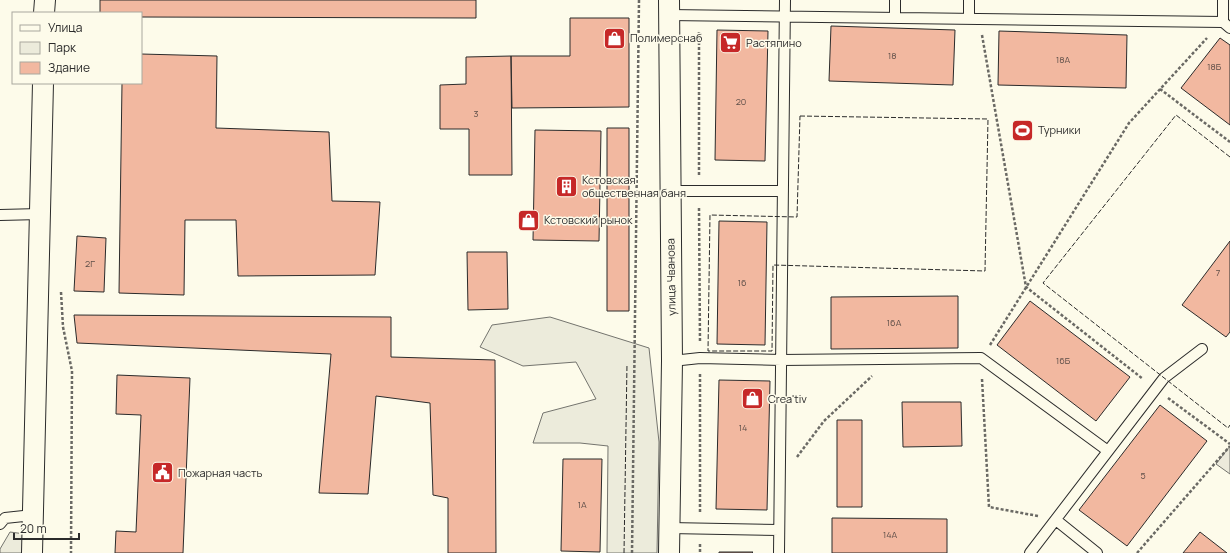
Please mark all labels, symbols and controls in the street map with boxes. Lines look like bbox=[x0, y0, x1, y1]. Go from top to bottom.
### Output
legend bbox=[12, 12, 142, 84]
text: Улица bbox=[48, 19, 82, 36]
shop icon: Полимерснаб bbox=[601, 25, 627, 51]
place label: Полимерснаб bbox=[630, 30, 702, 45]
supermarket icon: Растяпино bbox=[718, 30, 744, 56]
place label: Растяпино bbox=[746, 35, 802, 50]
text: Парк bbox=[48, 39, 77, 56]
house number: 18 bbox=[888, 49, 896, 62]
house number: 18А bbox=[1056, 53, 1071, 66]
text: Здание bbox=[48, 59, 90, 76]
house number: 18Б bbox=[1207, 60, 1222, 73]
house number: 20 bbox=[736, 95, 746, 108]
house number: 3 bbox=[474, 107, 479, 120]
sports icon: Турники bbox=[1009, 117, 1035, 143]
place label: Турники bbox=[1038, 122, 1081, 137]
place label: Кстовская общественная баня bbox=[582, 172, 686, 200]
building icon: Кстовская общественная баня bbox=[554, 173, 580, 199]
shop icon: Кстовский рынок bbox=[515, 207, 541, 233]
place label: Кстовский рынок bbox=[544, 212, 633, 227]
street label: улица Чванова bbox=[662, 238, 679, 316]
house number: 2Г bbox=[85, 257, 95, 270]
house number: 7 bbox=[1216, 266, 1221, 279]
house number: 16 bbox=[737, 276, 747, 289]
house number: 16А bbox=[887, 316, 902, 329]
house number: 16Б bbox=[1056, 354, 1071, 367]
shop icon: Crea'tiv bbox=[740, 386, 766, 412]
place label: Crea'tiv bbox=[768, 391, 807, 406]
house number: 14 bbox=[739, 421, 747, 434]
public building icon: Пожарная часть bbox=[149, 460, 175, 486]
place label: Пожарная часть bbox=[178, 465, 263, 480]
house number: 5 bbox=[1140, 469, 1146, 482]
house number: 1А bbox=[577, 498, 587, 511]
scale bar bbox=[14, 515, 79, 541]
text: 20 m bbox=[20, 520, 47, 537]
house number: 14А bbox=[883, 528, 898, 541]

